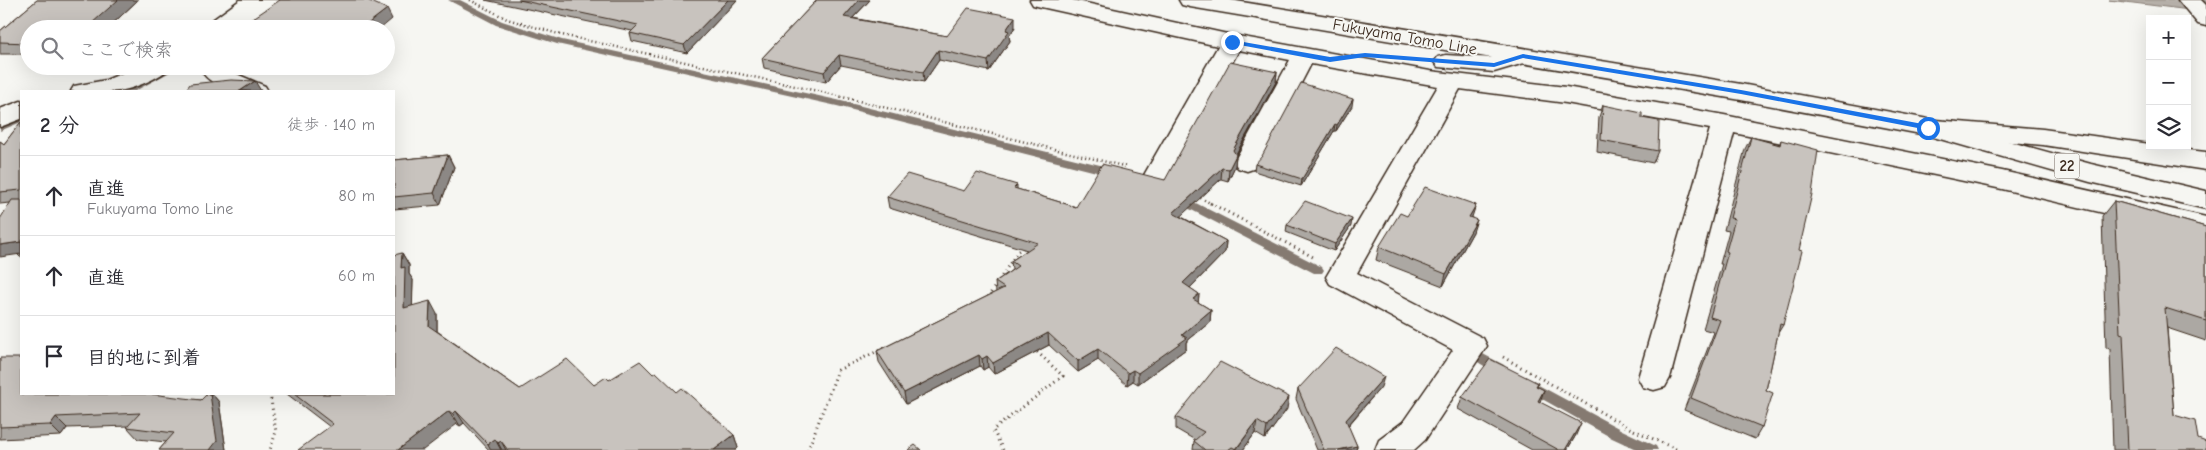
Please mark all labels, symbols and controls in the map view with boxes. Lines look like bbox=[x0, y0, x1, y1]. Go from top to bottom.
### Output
street label: Fukuyama Tomo Line bbox=[1331, 15, 1478, 59]
map controls bbox=[2146, 15, 2191, 150]
button: + bbox=[2146, 15, 2191, 60]
search box bbox=[20, 20, 395, 75]
route end bbox=[1221, 31, 1244, 54]
icon: search bbox=[38, 34, 66, 62]
text: ここで検索 bbox=[78, 39, 173, 61]
button: − bbox=[2146, 60, 2191, 105]
button: layers bbox=[2146, 105, 2191, 150]
text: 2 分 bbox=[40, 113, 79, 137]
text: 徒歩 · 140 m bbox=[287, 116, 375, 134]
route start bbox=[1917, 117, 1940, 140]
road number: 22 bbox=[2054, 154, 2080, 178]
text: 直進 bbox=[87, 178, 125, 200]
icon: ahead bbox=[40, 182, 68, 210]
text: 80 m bbox=[338, 187, 375, 205]
text: Fukuyama Tomo Line bbox=[87, 200, 233, 218]
icon: ahead bbox=[40, 262, 68, 290]
text: 直進 bbox=[87, 267, 125, 289]
text: 60 m bbox=[338, 267, 375, 285]
icon: arrive bbox=[40, 342, 68, 370]
text: 目的地に到着 bbox=[87, 347, 201, 369]

